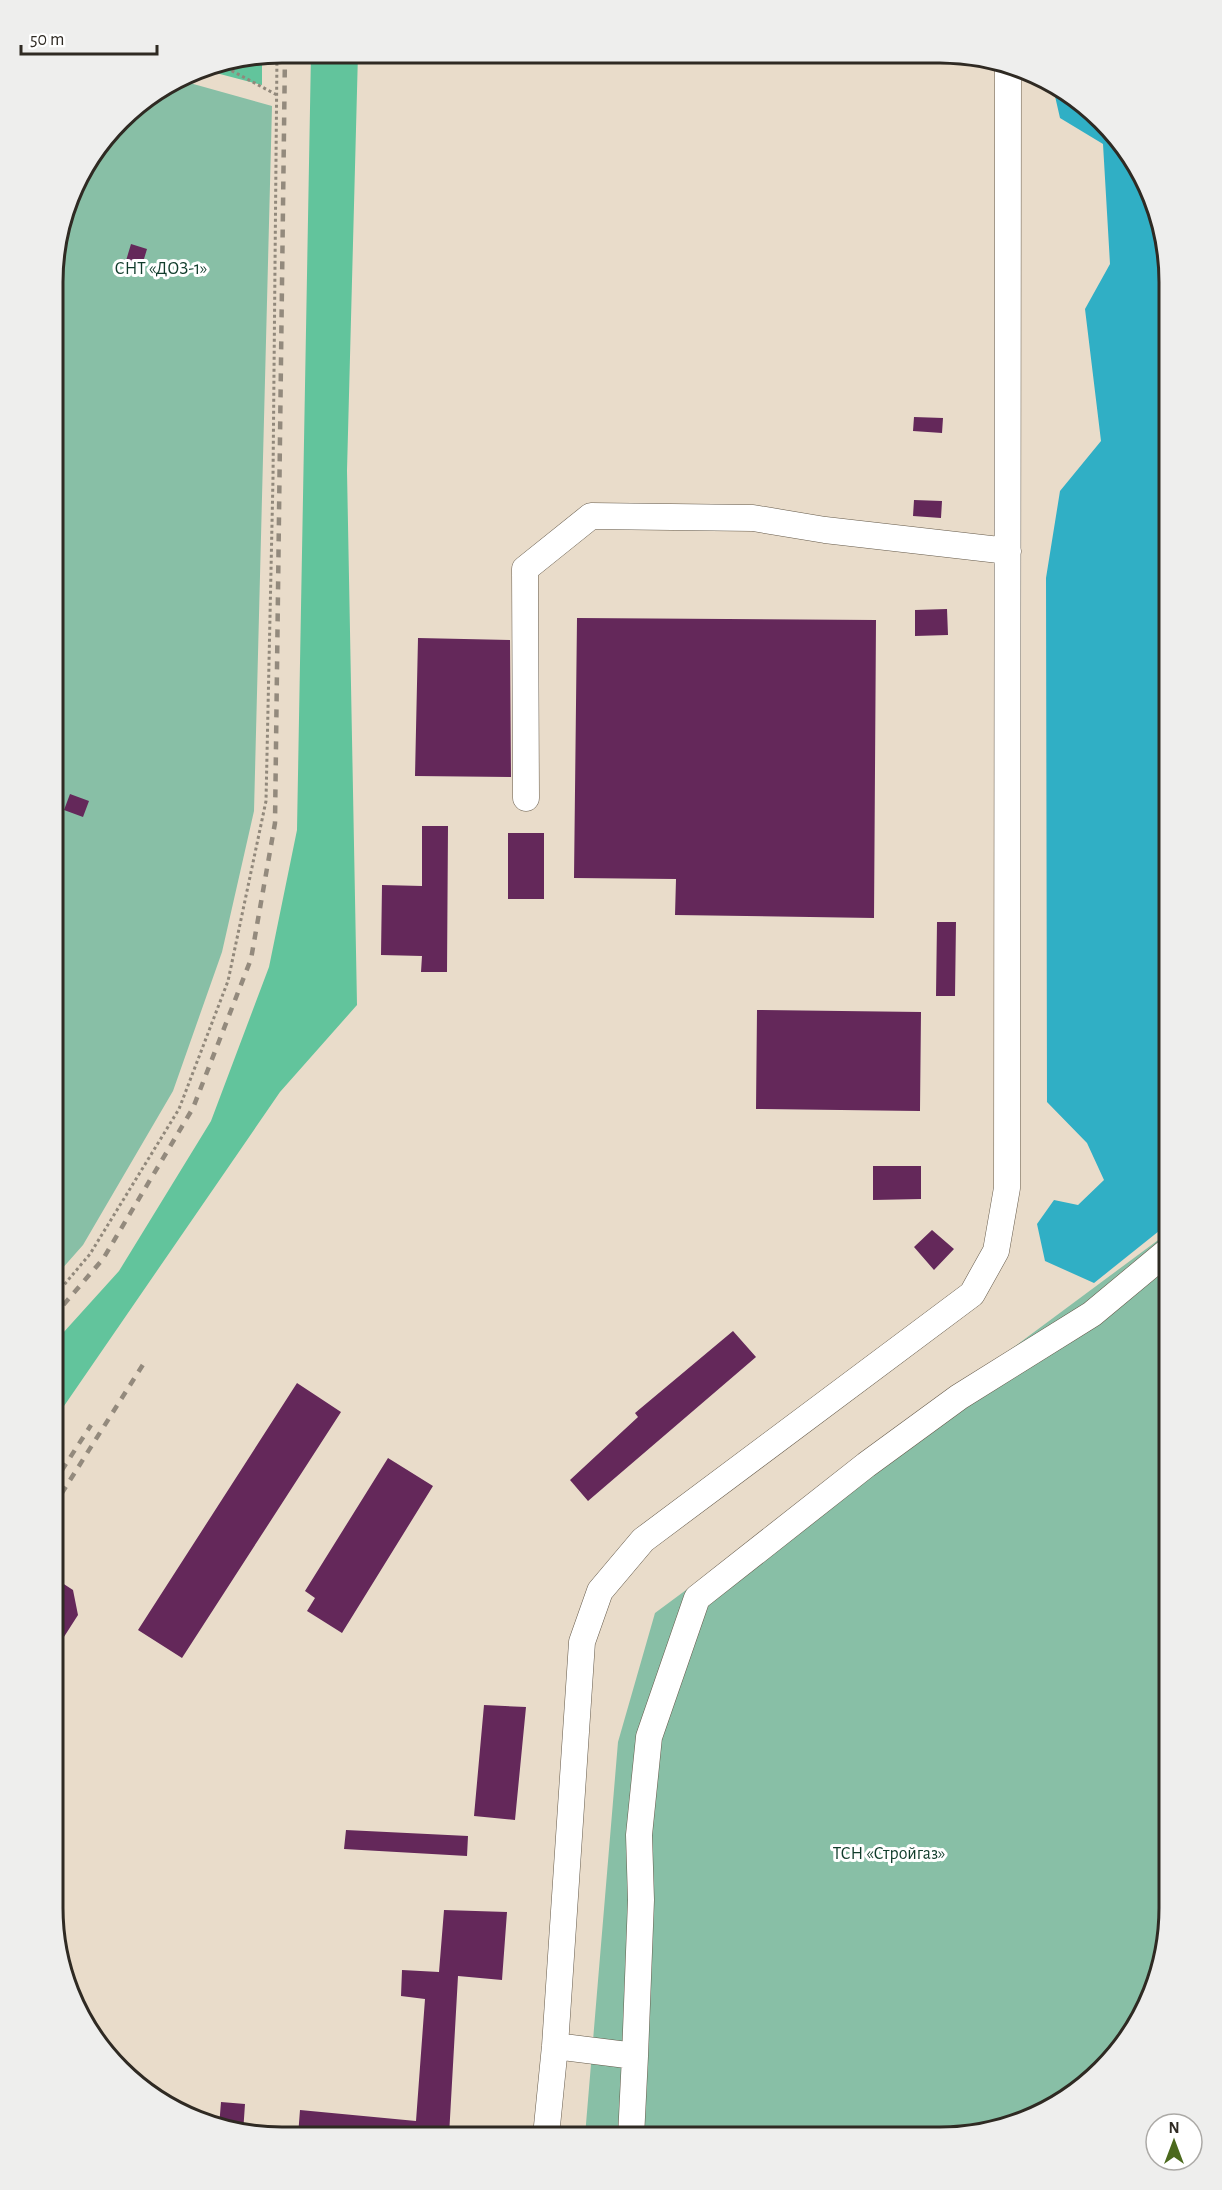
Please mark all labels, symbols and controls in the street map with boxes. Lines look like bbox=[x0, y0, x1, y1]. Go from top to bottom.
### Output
scale bar bbox=[21, 18, 158, 56]
text: 50 m bbox=[30, 31, 64, 49]
park label: СНТ «ДОЗ-1» bbox=[115, 260, 207, 278]
park label: ТСН «Стройгаз» bbox=[833, 1845, 945, 1863]
north arrow bbox=[1144, 2112, 1204, 2172]
text: N bbox=[1168, 2120, 1180, 2136]

